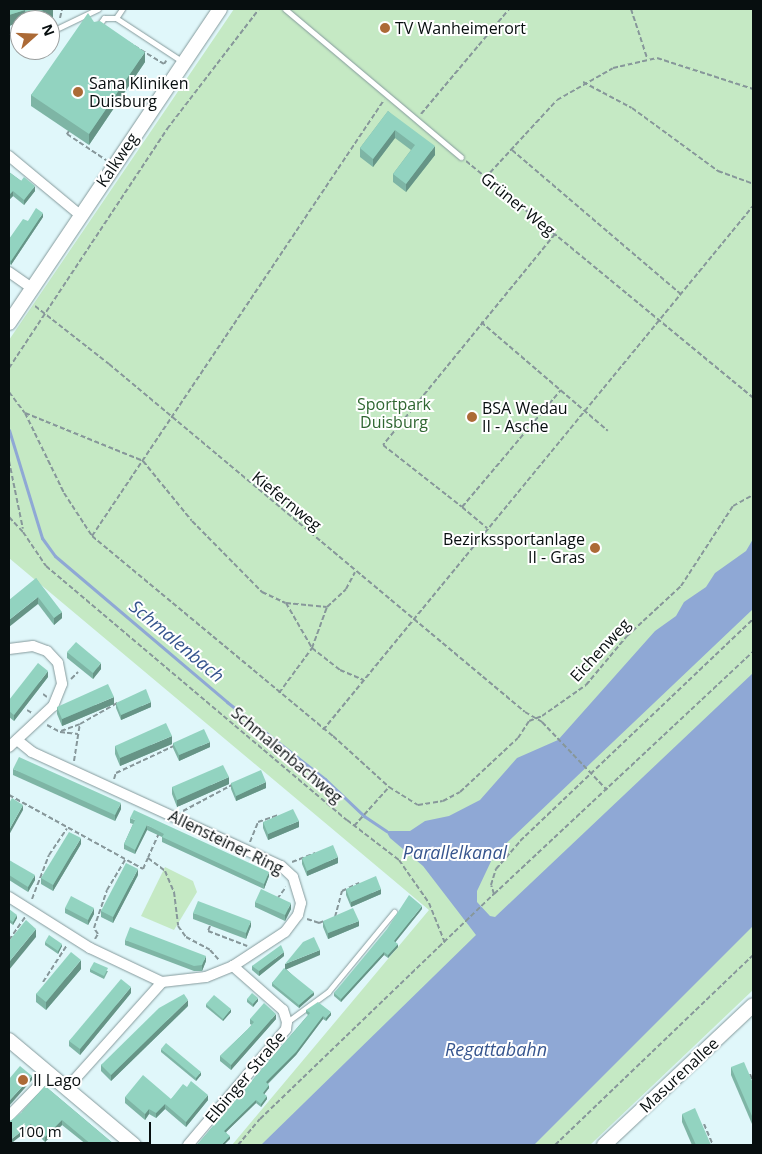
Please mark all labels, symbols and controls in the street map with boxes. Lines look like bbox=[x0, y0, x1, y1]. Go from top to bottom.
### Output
north arrow bbox=[10, 10, 60, 60]
place label: TV Wanheimerort bbox=[395, 18, 526, 38]
text: N bbox=[38, 21, 59, 39]
marker: TV Wanheimerort bbox=[379, 22, 391, 34]
place label: Sana Kliniken Duisburg bbox=[89, 73, 188, 111]
marker: Sana Kliniken Duisburg bbox=[71, 85, 85, 99]
street label: Kalkweg bbox=[92, 129, 142, 191]
street label: Grüner Weg bbox=[477, 168, 559, 240]
park label: Sportpark Duisburg bbox=[357, 394, 431, 432]
place label: BSA Wedau II - Asche bbox=[482, 398, 568, 436]
marker: BSA Wedau II - Asche bbox=[466, 411, 478, 423]
street label: Kiefernweg bbox=[248, 467, 326, 535]
place label: Bezirkssportanlage II - Gras bbox=[443, 529, 585, 567]
marker: Bezirkssportanlage II - Gras bbox=[589, 542, 601, 554]
water label: Schmalenbach bbox=[125, 595, 229, 687]
street label: Eichenweg bbox=[566, 614, 634, 686]
street label: Schmalenbachweg bbox=[228, 703, 346, 807]
street label: Allensteiner Ring bbox=[166, 806, 286, 878]
water label: Parallelkanal bbox=[403, 841, 507, 863]
street label: Elbinger Straße bbox=[201, 1027, 289, 1127]
street label: Masurenallee bbox=[636, 1034, 722, 1116]
water label: Regattabahn bbox=[445, 1038, 547, 1060]
place label: Il Lago bbox=[33, 1070, 81, 1090]
marker: Il Lago bbox=[17, 1074, 29, 1086]
scale bar bbox=[12, 1112, 154, 1144]
text: 100 m bbox=[18, 1121, 62, 1141]

